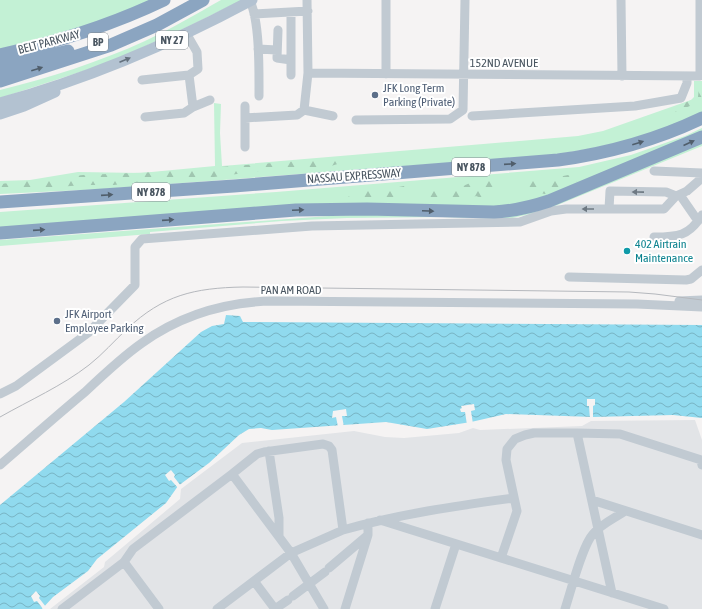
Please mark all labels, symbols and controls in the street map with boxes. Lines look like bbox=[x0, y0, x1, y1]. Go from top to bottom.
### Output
street label: BELT PARKWAY bbox=[17, 27, 82, 57]
road number: NY 27 bbox=[156, 31, 188, 49]
road number: BP bbox=[88, 33, 108, 51]
one-way arrow bbox=[120, 56, 132, 62]
street label: 152ND AVENUE bbox=[470, 56, 538, 70]
one-way arrow bbox=[32, 66, 44, 72]
place label: JFK Long Term Parking (Private) bbox=[383, 81, 455, 109]
marker: JFK Long Term Parking (Private) bbox=[370, 90, 380, 100]
one-way arrow bbox=[632, 140, 644, 146]
one-way arrow bbox=[684, 140, 695, 146]
road number: NY 878 bbox=[452, 158, 490, 176]
one-way arrow bbox=[504, 161, 516, 168]
street label: NASSAU EXPRESSWAY bbox=[306, 166, 402, 186]
road number: NY 878 bbox=[132, 183, 170, 201]
one-way arrow bbox=[631, 189, 644, 195]
one-way arrow bbox=[101, 192, 113, 199]
one-way arrow bbox=[581, 206, 594, 212]
one-way arrow bbox=[292, 207, 304, 214]
one-way arrow bbox=[422, 208, 435, 214]
one-way arrow bbox=[162, 217, 175, 224]
one-way arrow bbox=[33, 227, 45, 234]
place label: 402 Airtrain Maintenance bbox=[635, 237, 693, 265]
marker: 402 Airtrain Maintenance bbox=[622, 246, 632, 256]
street label: PAN AM ROAD bbox=[260, 283, 322, 297]
place label: JFK Airport Employee Parking bbox=[65, 307, 145, 335]
marker: JFK Airport Employee Parking bbox=[52, 316, 62, 326]

